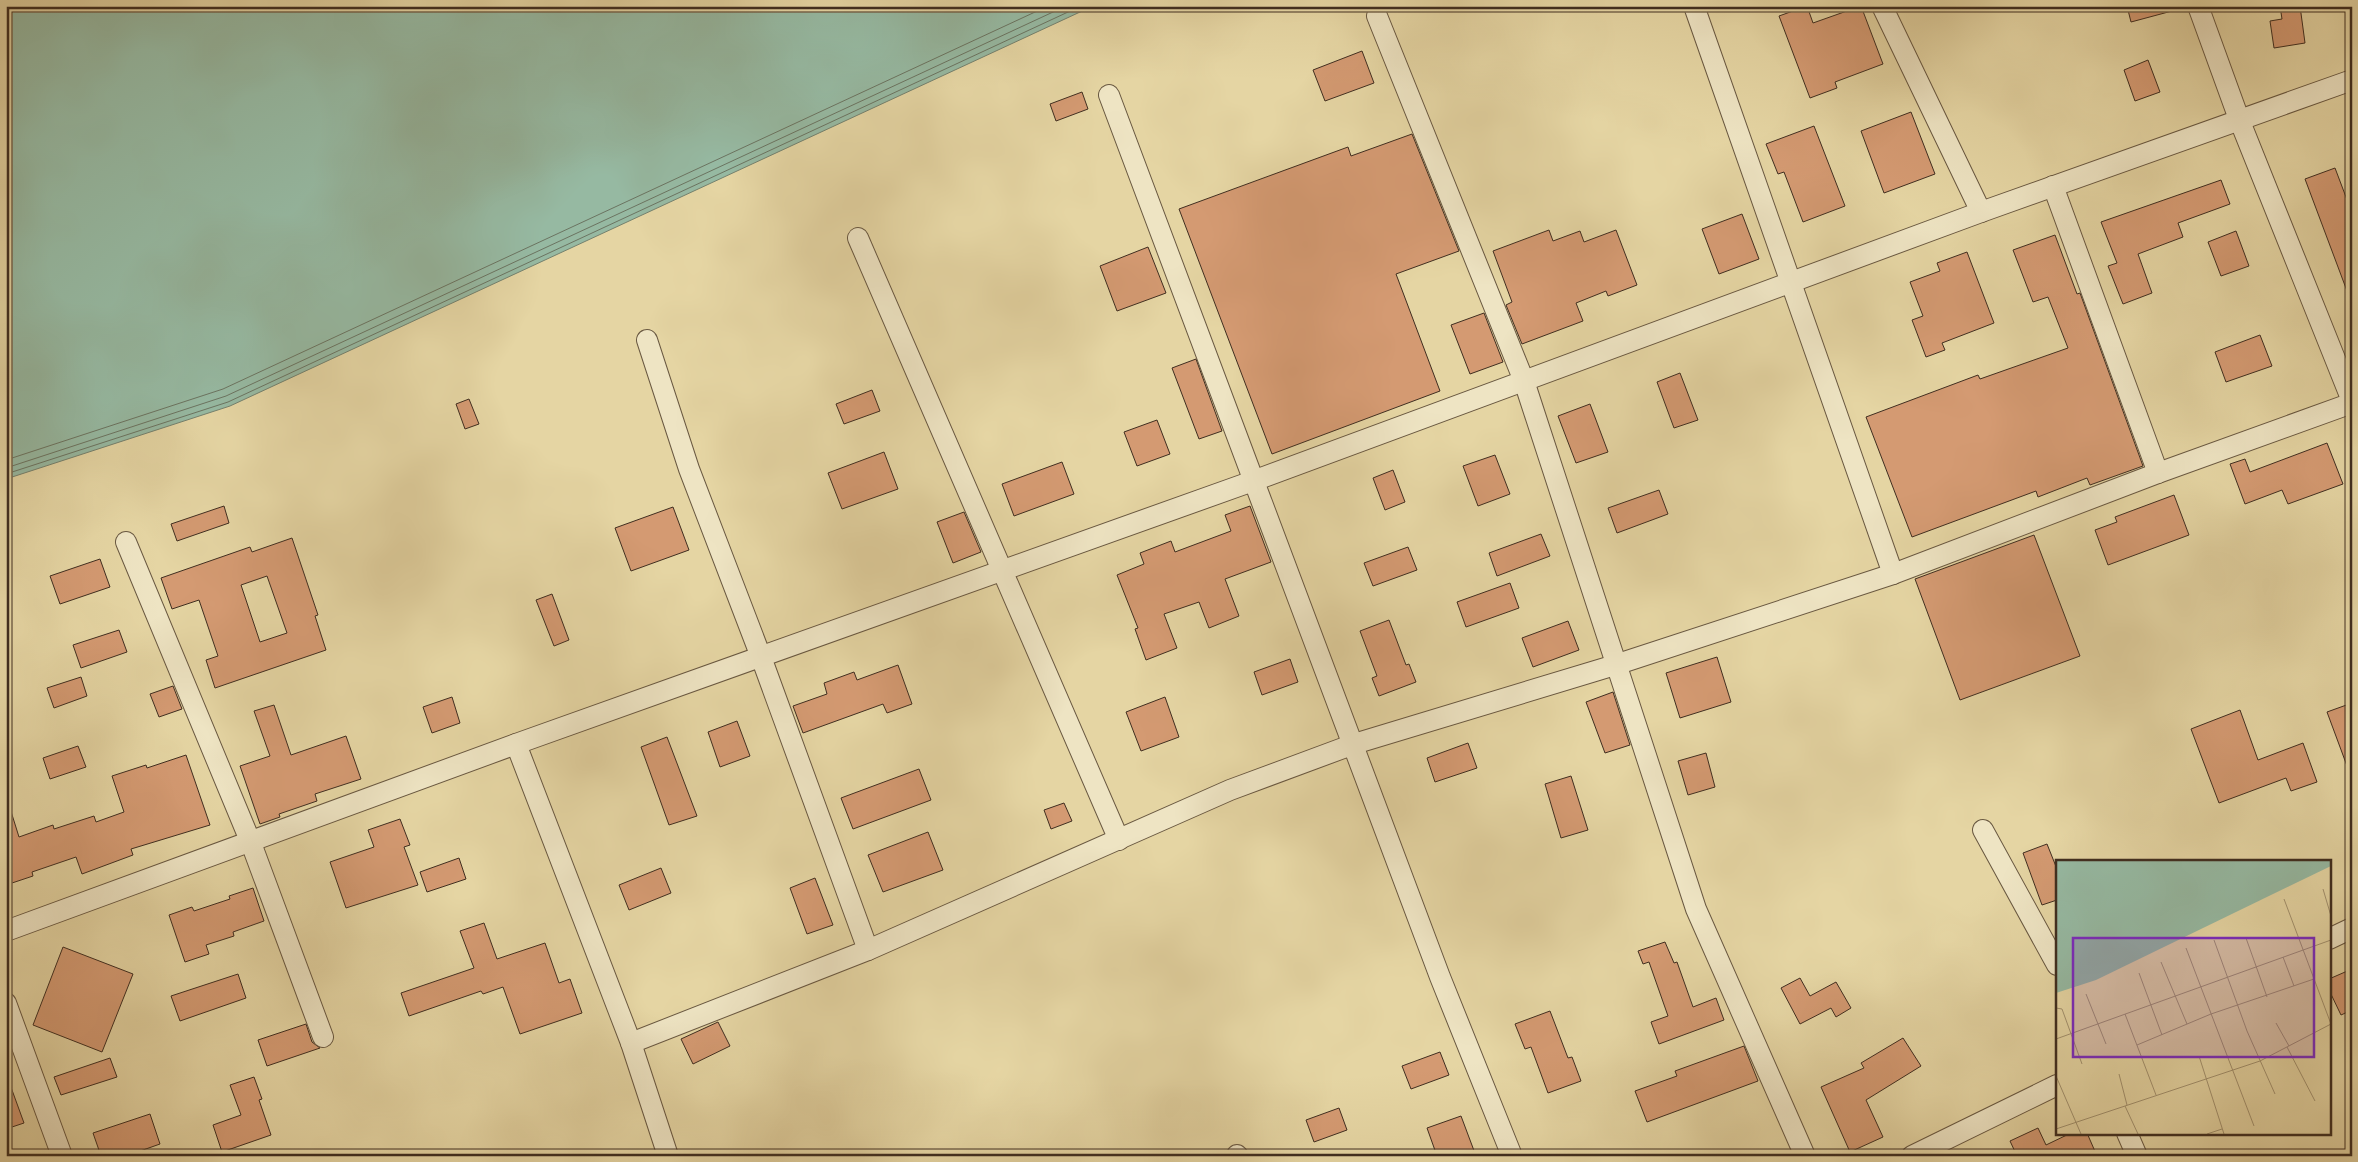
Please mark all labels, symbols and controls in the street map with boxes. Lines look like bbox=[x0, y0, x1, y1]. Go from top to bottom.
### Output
inset map bbox=[2056, 860, 2330, 1134]

